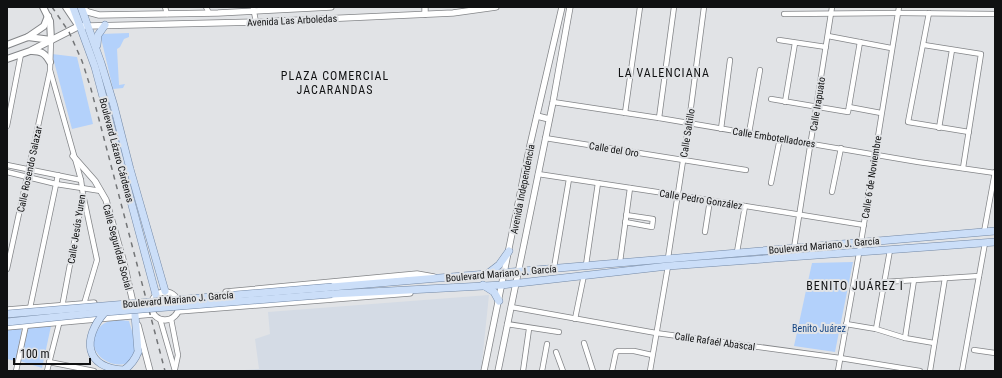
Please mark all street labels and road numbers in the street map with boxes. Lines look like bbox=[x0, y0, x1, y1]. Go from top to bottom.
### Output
street label: Avenida Las Arboledas bbox=[247, 13, 338, 28]
street label: Calle Irapuato bbox=[808, 76, 827, 132]
street label: Boulevard Lázaro Cárdenas bbox=[97, 97, 136, 204]
street label: Calle Saltillo bbox=[678, 108, 697, 158]
street label: Calle Rosendo Salazar bbox=[15, 125, 44, 213]
street label: Calle Embotelladores bbox=[732, 126, 817, 150]
street label: Calle 6 de Noviembre bbox=[860, 135, 884, 219]
street label: Calle del Oro bbox=[588, 140, 640, 159]
street label: Avenida Independencia bbox=[508, 143, 537, 235]
street label: Calle Pedro González bbox=[659, 188, 743, 211]
street label: Calle Jesús Yuren bbox=[66, 193, 87, 265]
street label: Calle Seguridad Social bbox=[101, 203, 134, 291]
street label: Boulevard Mariano J. García bbox=[768, 235, 880, 256]
street label: Boulevard Mariano J. García bbox=[445, 263, 557, 284]
street label: Boulevard Mariano J. García bbox=[122, 289, 234, 310]
street label: Calle Rafaél Abascal bbox=[674, 330, 756, 353]

